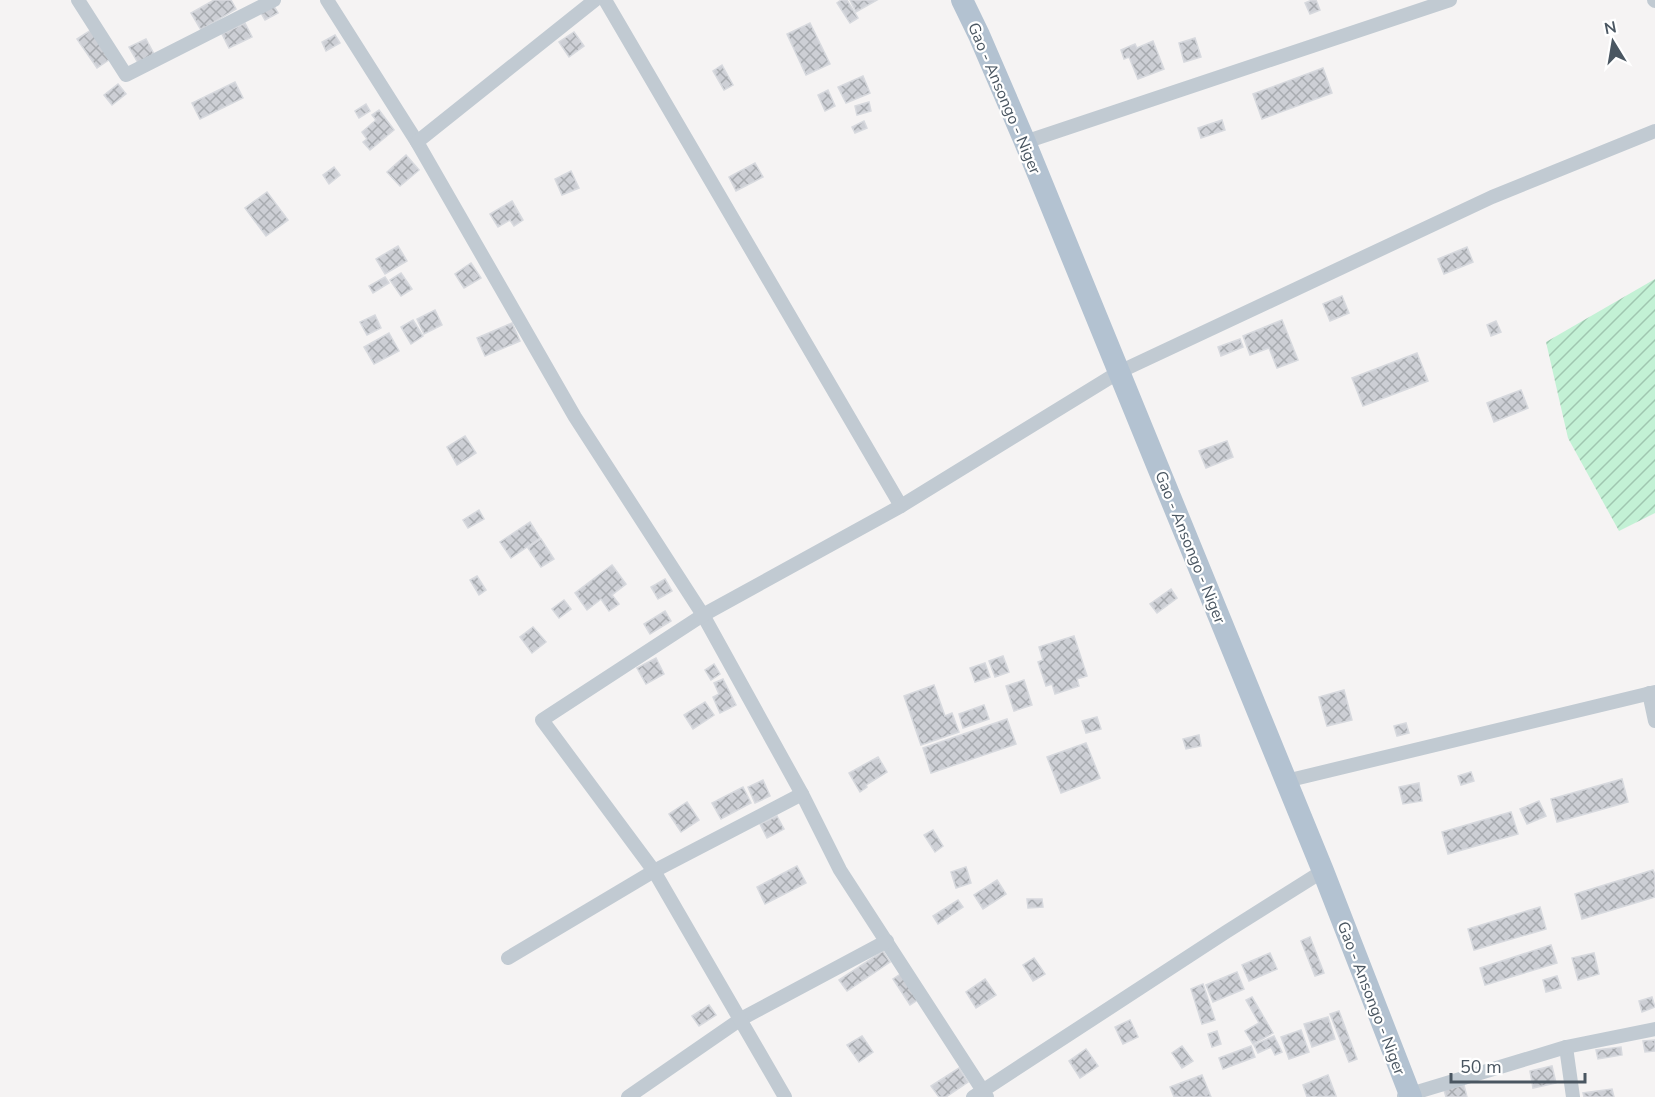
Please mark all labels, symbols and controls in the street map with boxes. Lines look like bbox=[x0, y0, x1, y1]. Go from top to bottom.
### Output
north arrow bbox=[1583, 12, 1643, 72]
text: N bbox=[1602, 16, 1618, 40]
street label: Gao - Ansongo - Niger bbox=[962, 19, 1046, 178]
street label: Gao - Ansongo - Niger bbox=[1149, 468, 1231, 627]
street label: Gao - Ansongo - Niger bbox=[1332, 918, 1411, 1079]
scale bar bbox=[1451, 1046, 1584, 1084]
text: 50 m bbox=[1460, 1055, 1502, 1079]

